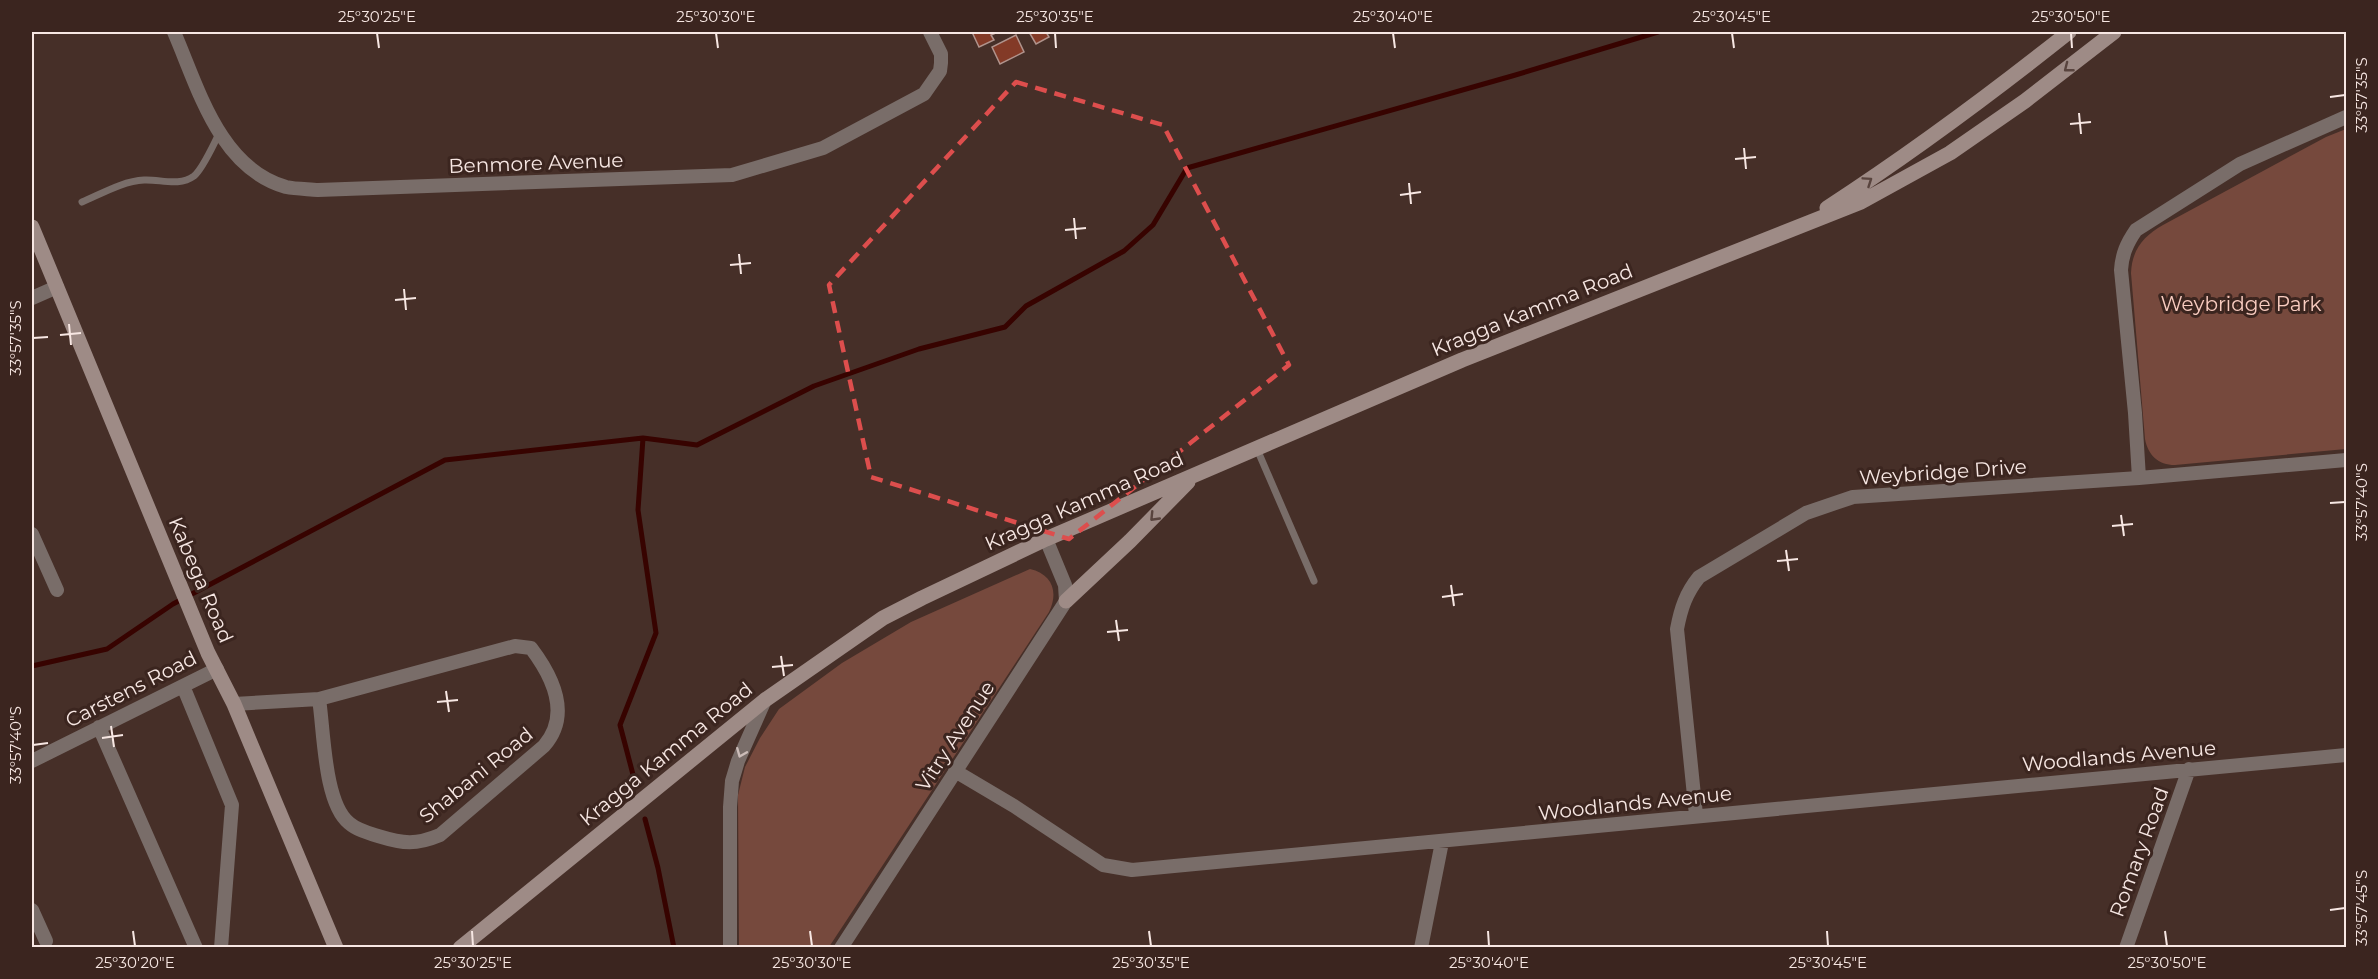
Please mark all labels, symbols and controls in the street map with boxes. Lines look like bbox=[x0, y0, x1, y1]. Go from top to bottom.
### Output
text: 25°30'25"E bbox=[338, 7, 416, 26]
text: 25°30'30"E bbox=[676, 7, 756, 26]
text: 25°30'35"E bbox=[1016, 7, 1094, 26]
text: 25°30'40"E bbox=[1353, 7, 1433, 26]
text: 25°30'45"E bbox=[1693, 7, 1771, 26]
text: 25°30'50"E bbox=[2031, 7, 2111, 26]
text: 33°57'35"S bbox=[2352, 57, 2371, 133]
one-way arrow bbox=[2064, 60, 2075, 71]
street label: Benmore Avenue bbox=[448, 148, 624, 178]
one-way arrow bbox=[1861, 177, 1872, 188]
street label: Kragga Kamma Road bbox=[1428, 259, 1636, 361]
park label: Weybridge Park bbox=[2161, 292, 2322, 316]
text: 33°57'35"S bbox=[6, 300, 25, 376]
street label: Kragga Kamma Road bbox=[981, 446, 1187, 556]
street label: Weybridge Drive bbox=[1859, 454, 2027, 490]
text: 33°57'40"S bbox=[2352, 463, 2371, 541]
one-way arrow bbox=[1150, 510, 1161, 521]
street label: Kabega Road bbox=[164, 513, 238, 647]
street label: Carstens Road bbox=[61, 646, 201, 732]
street label: Vitry Avenue bbox=[911, 676, 999, 796]
street label: Kragga Kamma Road bbox=[575, 677, 757, 831]
text: 33°57'40"S bbox=[6, 706, 25, 784]
street label: Shabani Road bbox=[414, 722, 538, 828]
street label: Woodlands Avenue bbox=[2021, 736, 2217, 776]
one-way arrow bbox=[736, 747, 748, 758]
street label: Woodlands Avenue bbox=[1537, 781, 1733, 825]
street label: Romary Road bbox=[2104, 784, 2174, 920]
text: 33°57'45"S bbox=[2352, 870, 2371, 946]
text: 25°30'20"E bbox=[95, 953, 175, 972]
text: 25°30'25"E bbox=[434, 953, 512, 972]
text: 25°30'30"E bbox=[772, 953, 852, 972]
text: 25°30'35"E bbox=[1112, 953, 1190, 972]
text: 25°30'40"E bbox=[1449, 953, 1529, 972]
text: 25°30'45"E bbox=[1789, 953, 1867, 972]
text: 25°30'50"E bbox=[2127, 953, 2207, 972]

